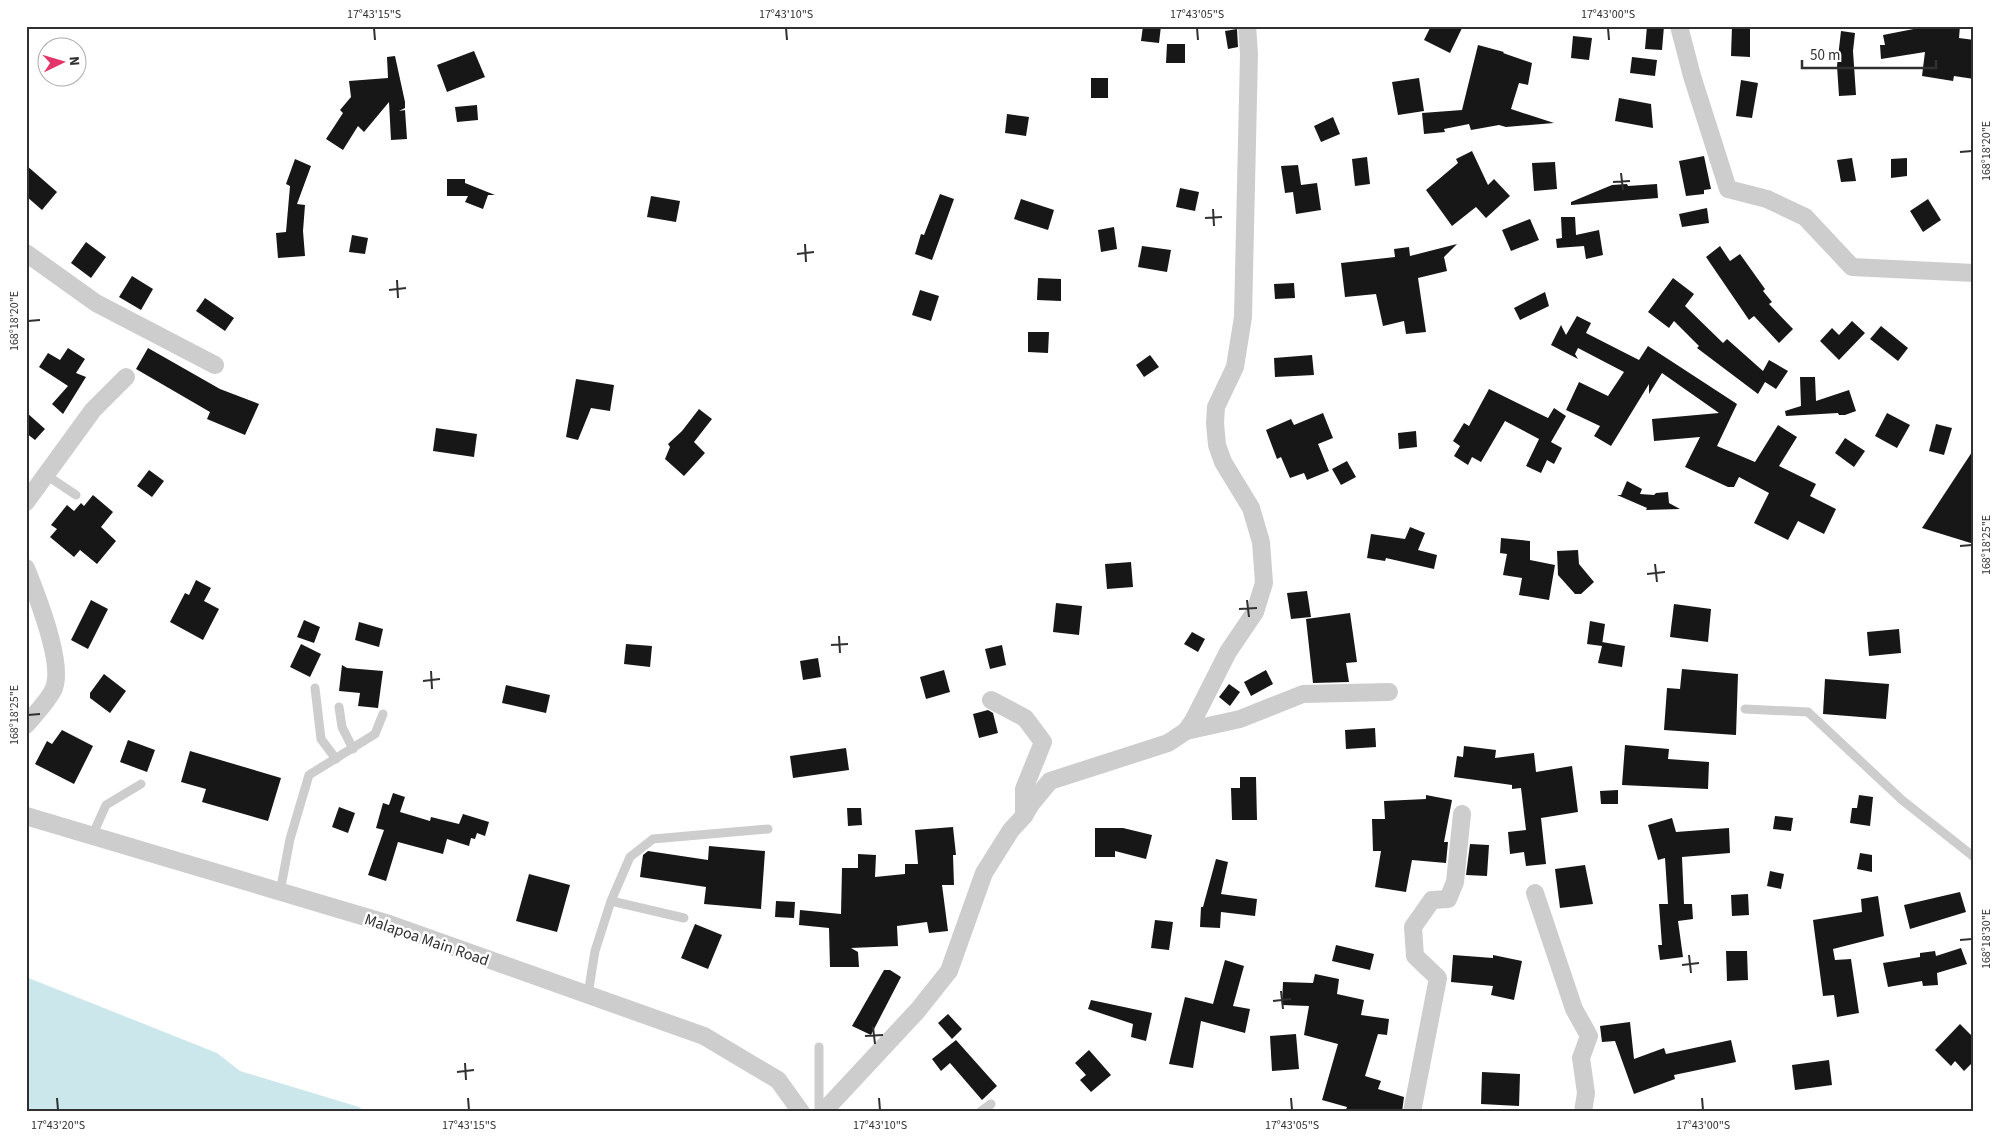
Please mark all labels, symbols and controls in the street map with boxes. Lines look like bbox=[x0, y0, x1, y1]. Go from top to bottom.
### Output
text: 17°43'15"S bbox=[347, 6, 401, 23]
text: 17°43'10"S bbox=[759, 6, 813, 23]
text: 17°43'05"S bbox=[1170, 6, 1224, 23]
text: 17°43'00"S bbox=[1581, 6, 1635, 23]
north arrow bbox=[38, 38, 88, 88]
scale bar bbox=[1802, 38, 1936, 70]
text: 50 m bbox=[1810, 45, 1840, 66]
text: N bbox=[64, 55, 84, 66]
text: 168°18'20"E bbox=[1978, 121, 1995, 181]
text: 168°18'20"E bbox=[6, 291, 23, 351]
text: 168°18'25"E bbox=[1978, 515, 1995, 575]
text: 168°18'25"E bbox=[6, 685, 23, 745]
street label: Malapoa Main Road bbox=[361, 908, 492, 972]
text: 168°18'30"E bbox=[1978, 909, 1995, 969]
text: 17°43'20"S bbox=[31, 1117, 85, 1134]
text: 17°43'15"S bbox=[442, 1117, 496, 1134]
text: 17°43'10"S bbox=[853, 1117, 907, 1134]
text: 17°43'05"S bbox=[1265, 1117, 1319, 1134]
text: 17°43'00"S bbox=[1676, 1117, 1730, 1134]

